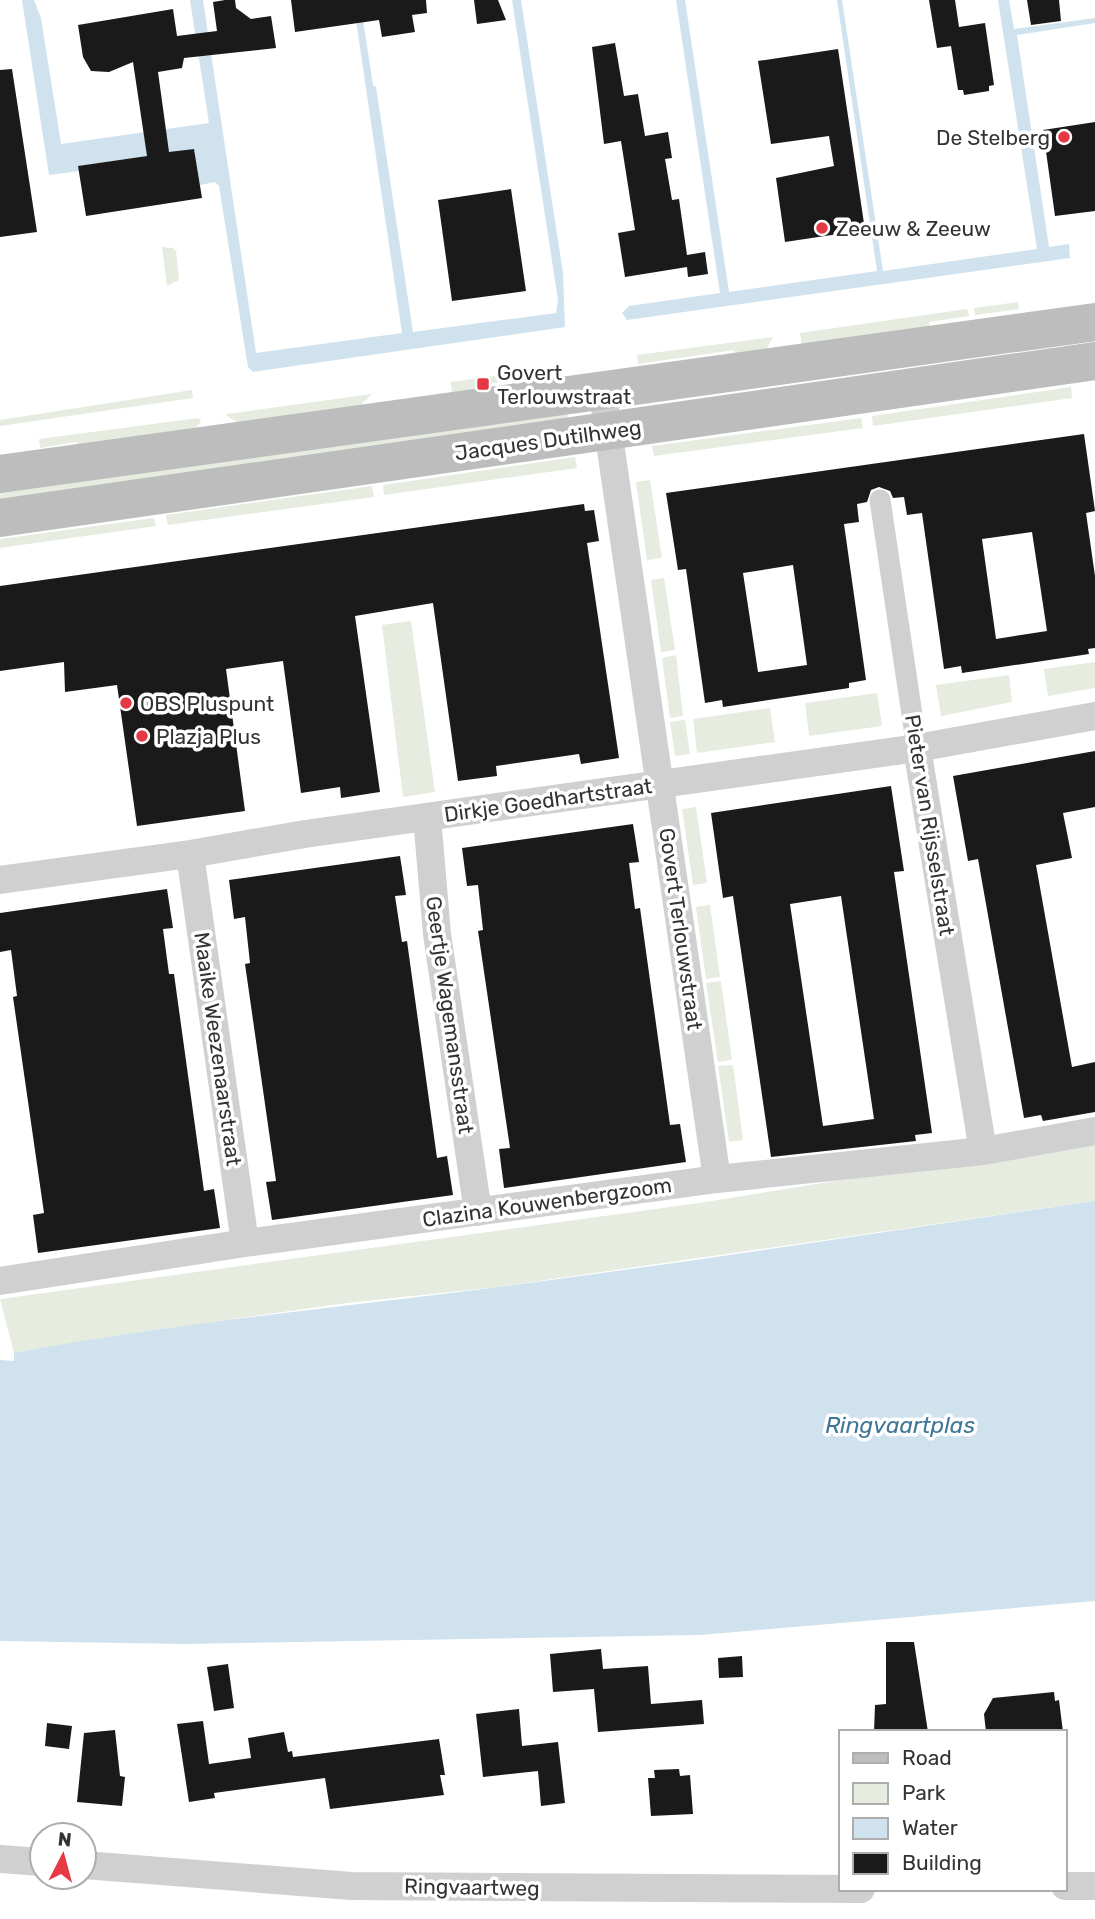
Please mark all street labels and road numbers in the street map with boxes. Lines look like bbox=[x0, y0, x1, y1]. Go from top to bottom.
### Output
street label: Jacques Dutilhweg bbox=[453, 415, 643, 465]
street label: Pieter van Rijsselstraat bbox=[900, 713, 960, 937]
street label: Dirkje Goedhartstraat bbox=[442, 773, 654, 827]
street label: Govert Terlouwstraat bbox=[654, 826, 708, 1032]
street label: Geertje Wagemansstraat bbox=[421, 894, 479, 1136]
street label: Maaike Weezenaarstraat bbox=[189, 930, 247, 1168]
street label: Clazina Kouwenbergzoom bbox=[421, 1172, 673, 1232]
street label: Ringvaartweg bbox=[404, 1873, 540, 1901]

